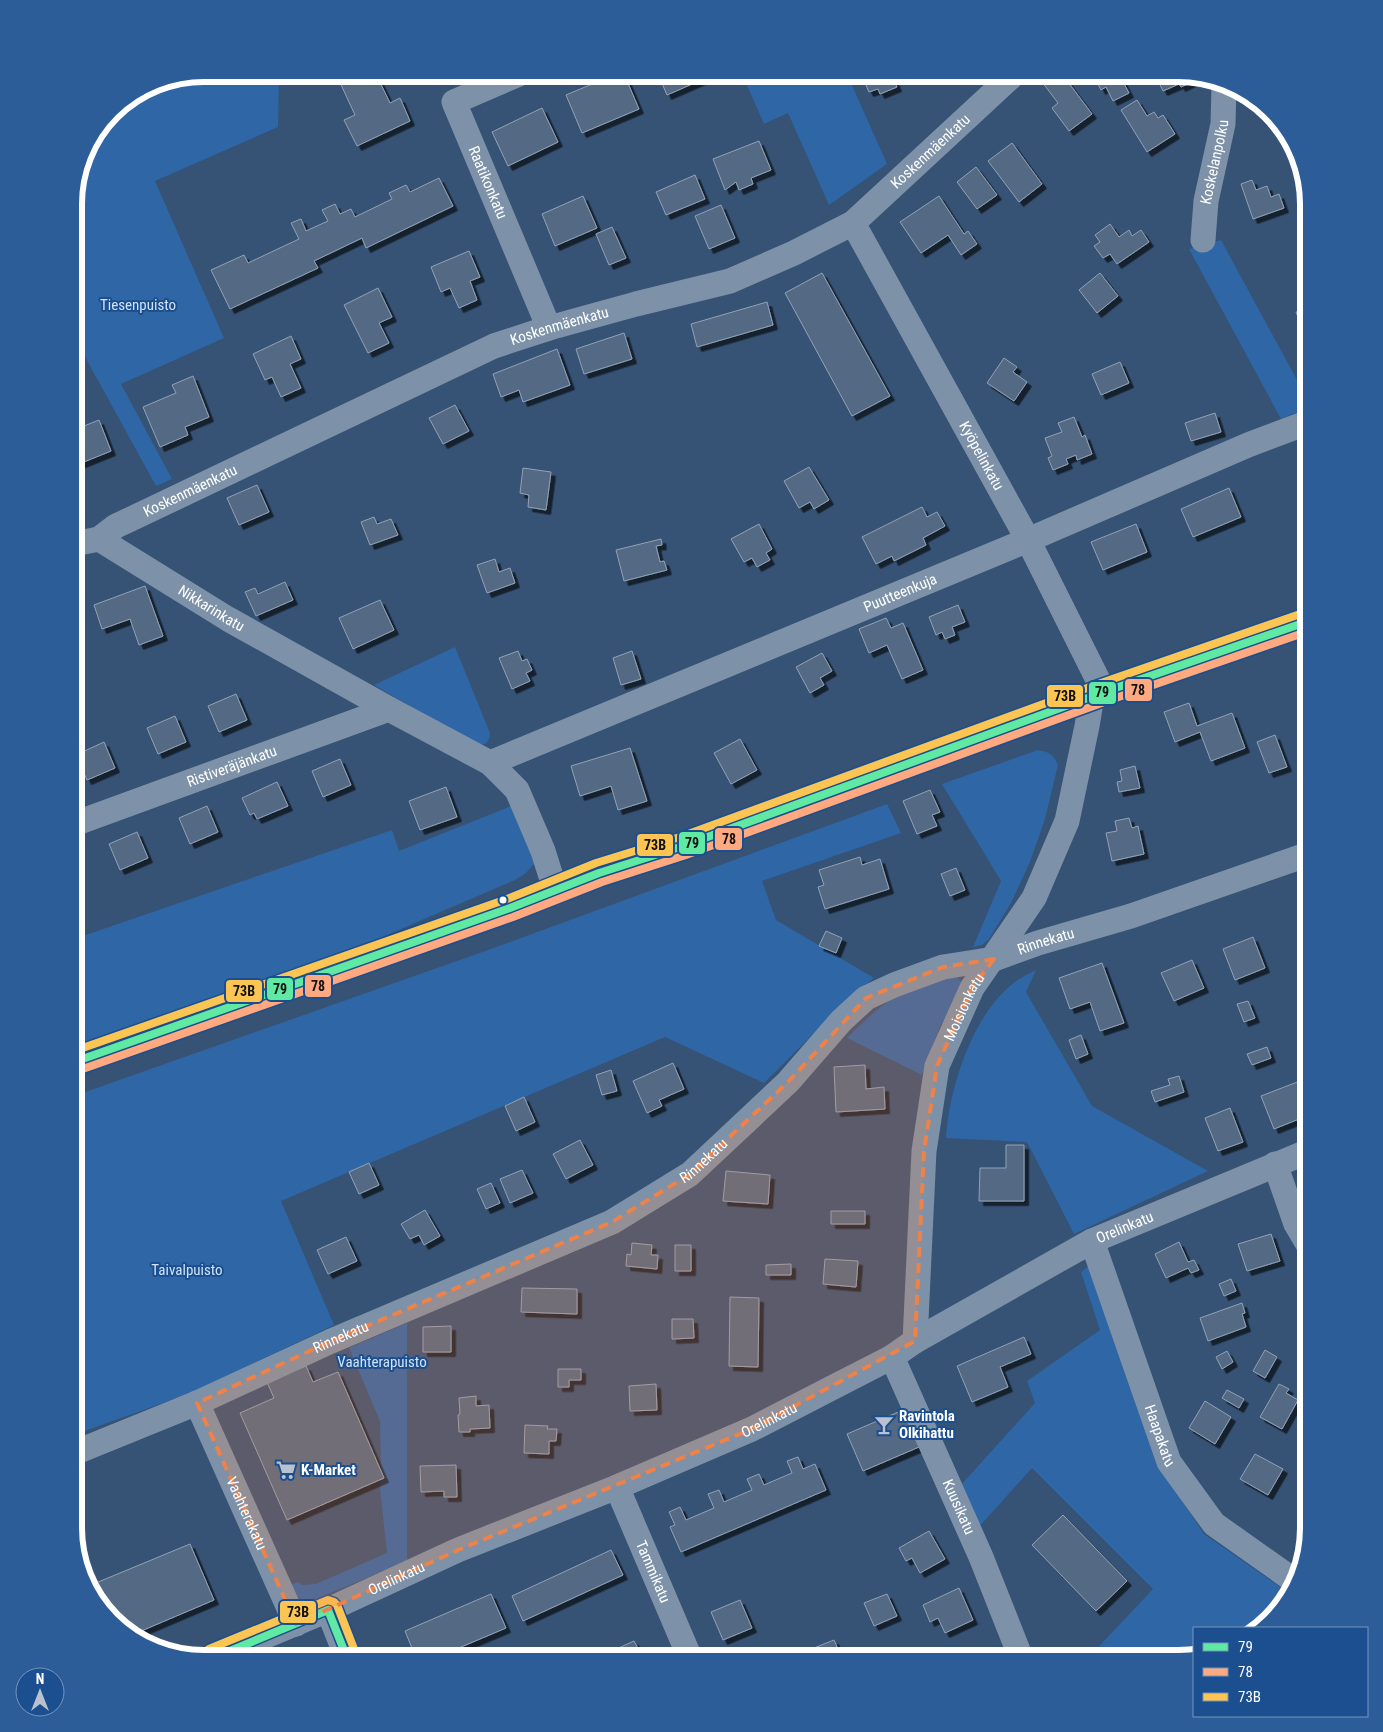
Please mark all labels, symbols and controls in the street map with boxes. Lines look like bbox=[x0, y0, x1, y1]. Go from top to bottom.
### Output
street label: Koskenmäenkatu bbox=[887, 110, 974, 193]
street label: Koskelanpolku bbox=[1197, 120, 1232, 206]
street label: Raatikonkatu bbox=[464, 143, 511, 222]
park label: Tiesenpuisto bbox=[100, 296, 176, 314]
street label: Koskenmäenkatu bbox=[508, 303, 611, 349]
street label: Kyöpelinkatu bbox=[955, 418, 1008, 493]
street label: Koskenmäenkatu bbox=[140, 461, 240, 521]
street label: Puutteenkuja bbox=[861, 570, 939, 616]
street label: Nikkarinkatu bbox=[175, 581, 248, 635]
line badge: 78 bbox=[1124, 678, 1153, 702]
line badge: 79 bbox=[1088, 681, 1117, 705]
text: 78 bbox=[1131, 682, 1145, 698]
line badge: 73B bbox=[1046, 684, 1084, 708]
text: 79 bbox=[1095, 684, 1109, 700]
text: 73B bbox=[1054, 688, 1076, 704]
street label: Ristiveräjänkatu bbox=[184, 742, 279, 791]
line badge: 78 bbox=[714, 827, 743, 851]
line badge: 79 bbox=[678, 831, 706, 855]
text: 78 bbox=[722, 831, 736, 847]
line badge: 73B bbox=[636, 833, 674, 857]
text: 79 bbox=[685, 835, 699, 851]
text: 73B bbox=[644, 837, 666, 853]
unlabelled marker bbox=[498, 895, 508, 905]
street label: Rinnekatu bbox=[1015, 924, 1076, 959]
street label: Moisionkatu bbox=[940, 970, 988, 1044]
line badge: 78 bbox=[304, 974, 332, 998]
line badge: 79 bbox=[266, 977, 294, 1001]
text: 78 bbox=[311, 978, 325, 994]
line badge: 73B bbox=[225, 979, 263, 1003]
text: 79 bbox=[273, 981, 287, 997]
text: 73B bbox=[233, 983, 255, 999]
street label: Rinnekatu bbox=[676, 1134, 731, 1187]
street label: Orelinkatu bbox=[1093, 1208, 1156, 1247]
park label: Taivalpuisto bbox=[151, 1261, 223, 1279]
street label: Rinnekatu bbox=[310, 1317, 371, 1357]
park label: Vaahterapuisto bbox=[337, 1353, 427, 1371]
street label: Orelinkatu bbox=[738, 1398, 800, 1442]
street label: Haapakatu bbox=[1141, 1402, 1179, 1470]
place label: Ravintola Olkihattu bbox=[899, 1407, 955, 1442]
bar icon: Ravintola Olkihattu bbox=[873, 1414, 895, 1436]
supermarket icon: K-Market bbox=[275, 1459, 297, 1481]
place label: K-Market bbox=[301, 1461, 356, 1479]
street label: Vaahterakatu bbox=[222, 1474, 271, 1553]
street label: Kuusikatu bbox=[939, 1476, 979, 1537]
street label: Tammikatu bbox=[632, 1538, 674, 1605]
street label: Orelinkatu bbox=[365, 1558, 428, 1599]
line badge: 73B bbox=[279, 1600, 317, 1624]
text: 73B bbox=[287, 1604, 309, 1620]
legend bbox=[1193, 1627, 1368, 1717]
text: 79 bbox=[1238, 1638, 1253, 1656]
text: 78 bbox=[1238, 1663, 1253, 1681]
north arrow bbox=[15, 1667, 65, 1717]
text: N bbox=[36, 1671, 44, 1687]
text: 73B bbox=[1238, 1688, 1261, 1706]

